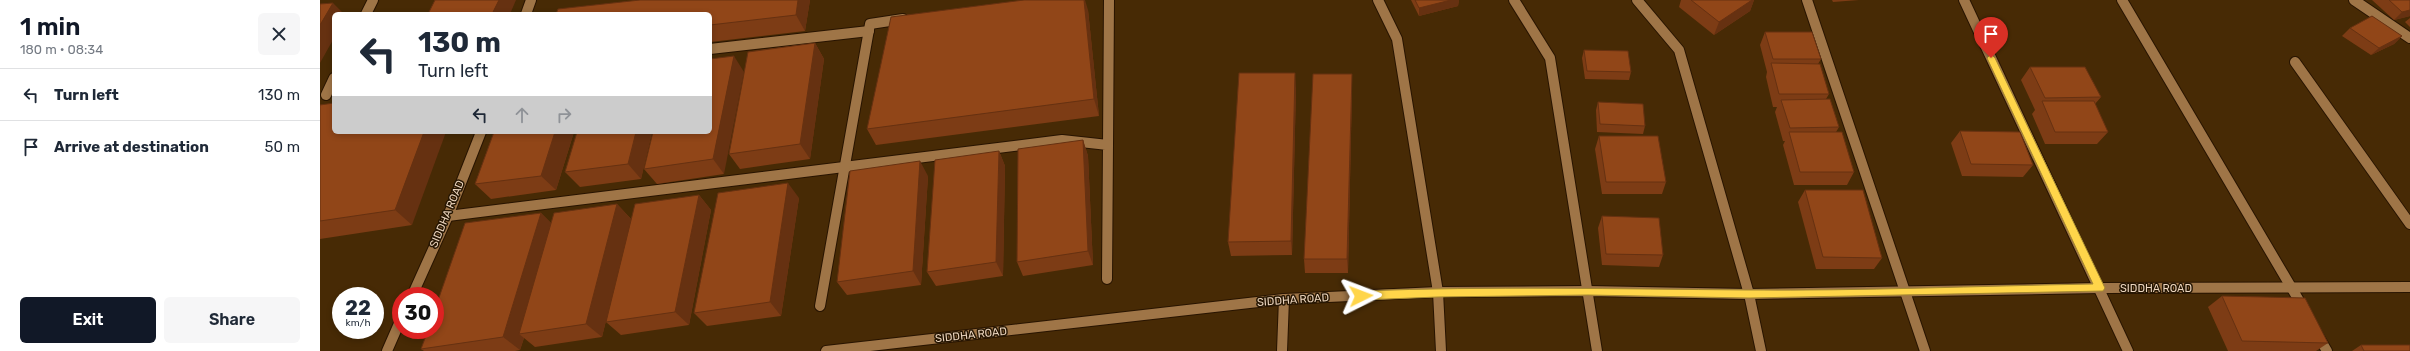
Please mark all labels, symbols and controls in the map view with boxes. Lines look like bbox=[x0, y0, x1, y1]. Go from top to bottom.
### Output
text: 1 min bbox=[20, 13, 80, 41]
button: close bbox=[258, 13, 300, 55]
pin bbox=[1974, 17, 2008, 58]
icon: arrive bbox=[1980, 23, 2002, 45]
text: 130 m bbox=[418, 26, 501, 59]
icon: left bbox=[352, 28, 404, 80]
text: 180 m · 08:34 bbox=[20, 42, 103, 57]
text: Turn left bbox=[418, 60, 488, 82]
icon: left bbox=[20, 84, 42, 106]
text: Turn left bbox=[54, 86, 119, 104]
text: 130 m bbox=[258, 86, 300, 104]
icon: left bbox=[469, 104, 491, 126]
icon: ahead bbox=[511, 104, 533, 126]
icon: right bbox=[553, 104, 575, 126]
icon: arrive bbox=[20, 136, 42, 158]
text: Arrive at destination bbox=[54, 138, 209, 156]
text: 50 m bbox=[265, 138, 300, 156]
street label: SIDDHA ROAD bbox=[427, 178, 467, 250]
position arrow bbox=[1340, 275, 1382, 317]
street label: SIDDHA ROAD bbox=[2120, 282, 2192, 295]
speed limit sign: 30 bbox=[392, 287, 444, 339]
street label: SIDDHA ROAD bbox=[1257, 291, 1329, 309]
text: 22 bbox=[345, 296, 371, 320]
button: Exit bbox=[20, 297, 156, 343]
button: Share bbox=[164, 297, 300, 343]
text: km/h bbox=[346, 317, 370, 329]
street label: SIDDHA ROAD bbox=[934, 325, 1008, 345]

